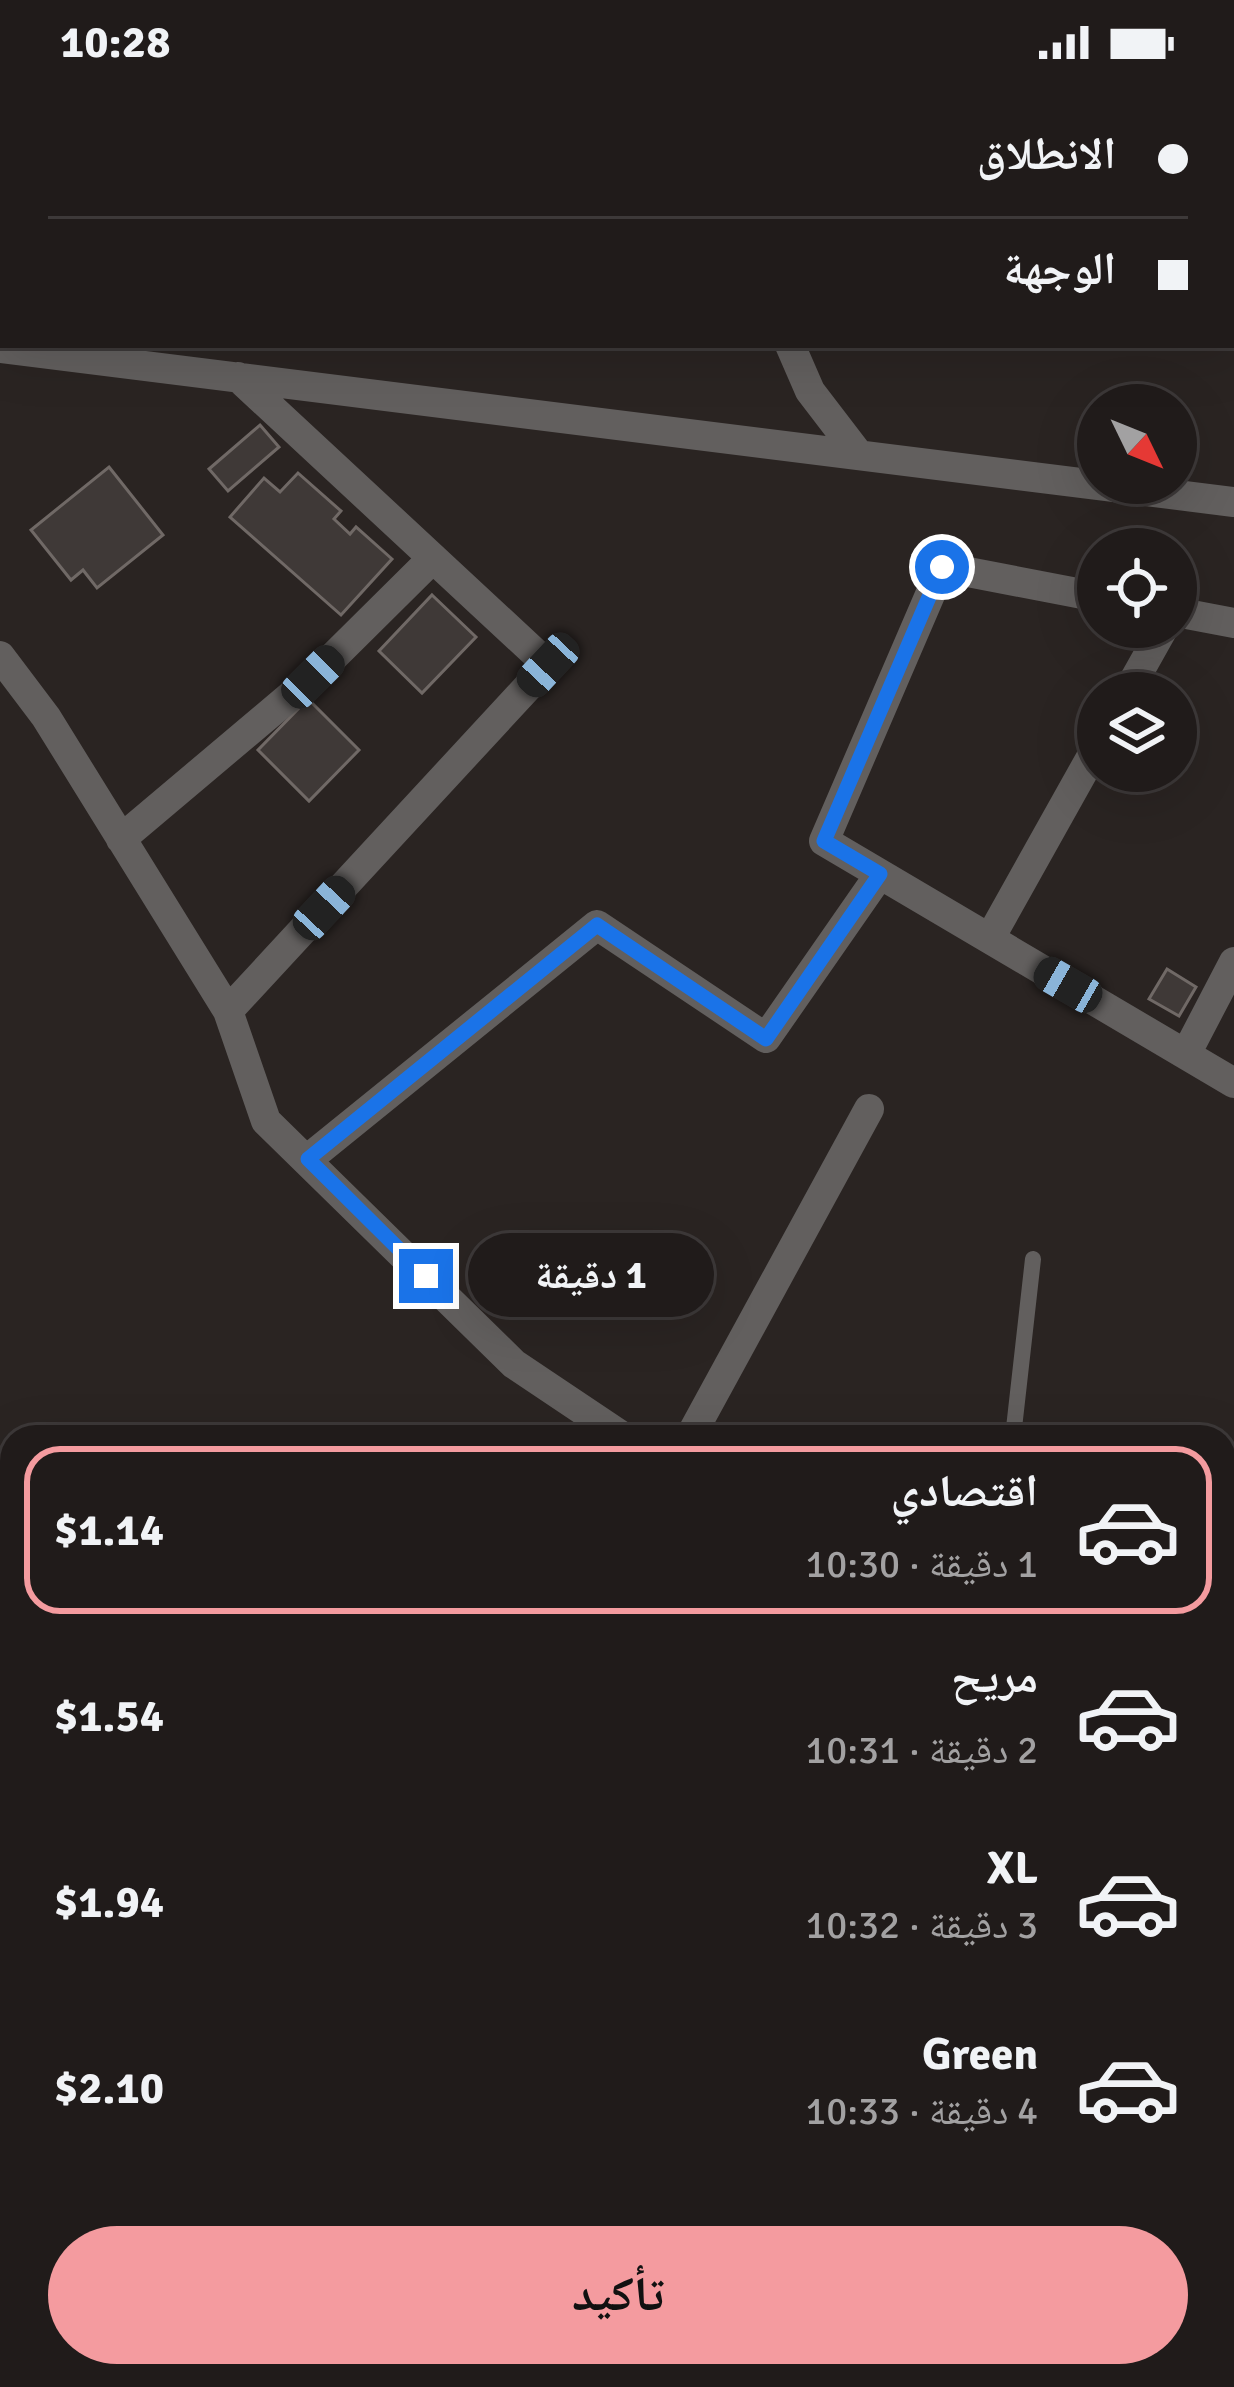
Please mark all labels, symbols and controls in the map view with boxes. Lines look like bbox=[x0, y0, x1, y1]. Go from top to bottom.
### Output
text: 10:28 bbox=[60, 15, 170, 70]
text: الانطلاق bbox=[977, 127, 1116, 182]
text: الوجهة bbox=[1003, 242, 1116, 297]
north arrow bbox=[1077, 384, 1197, 504]
map controls bbox=[1077, 384, 1197, 792]
button: locate bbox=[1077, 528, 1197, 648]
route start bbox=[915, 540, 969, 594]
car bbox=[510, 626, 586, 704]
car bbox=[275, 639, 351, 715]
button: layers bbox=[1077, 672, 1197, 792]
car bbox=[286, 869, 362, 947]
car bbox=[1028, 951, 1108, 1019]
callout: 1 دقيقة bbox=[468, 1234, 714, 1318]
route end bbox=[399, 1249, 453, 1303]
text: 1 دقيقة bbox=[535, 1251, 647, 1299]
text: اقتصادي bbox=[891, 1464, 1038, 1519]
icon: car bbox=[1074, 1476, 1182, 1584]
text: $1.14 bbox=[54, 1503, 164, 1558]
text: 1 دقيقة · 10:30 bbox=[805, 1540, 1038, 1588]
text: مريح bbox=[951, 1650, 1038, 1705]
icon: car bbox=[1074, 1662, 1182, 1770]
text: $1.54 bbox=[54, 1689, 164, 1744]
text: 2 دقيقة · 10:31 bbox=[805, 1726, 1038, 1774]
text: XL bbox=[987, 1841, 1038, 1896]
icon: car bbox=[1074, 1848, 1182, 1956]
text: $1.94 bbox=[54, 1875, 164, 1930]
text: 3 دقيقة · 10:32 bbox=[805, 1901, 1038, 1949]
text: Green bbox=[922, 2027, 1038, 2082]
icon: car bbox=[1074, 2034, 1182, 2142]
text: $2.10 bbox=[54, 2061, 164, 2116]
text: 4 دقيقة · 10:33 bbox=[805, 2087, 1038, 2135]
button: تأكيد bbox=[48, 2226, 1188, 2364]

